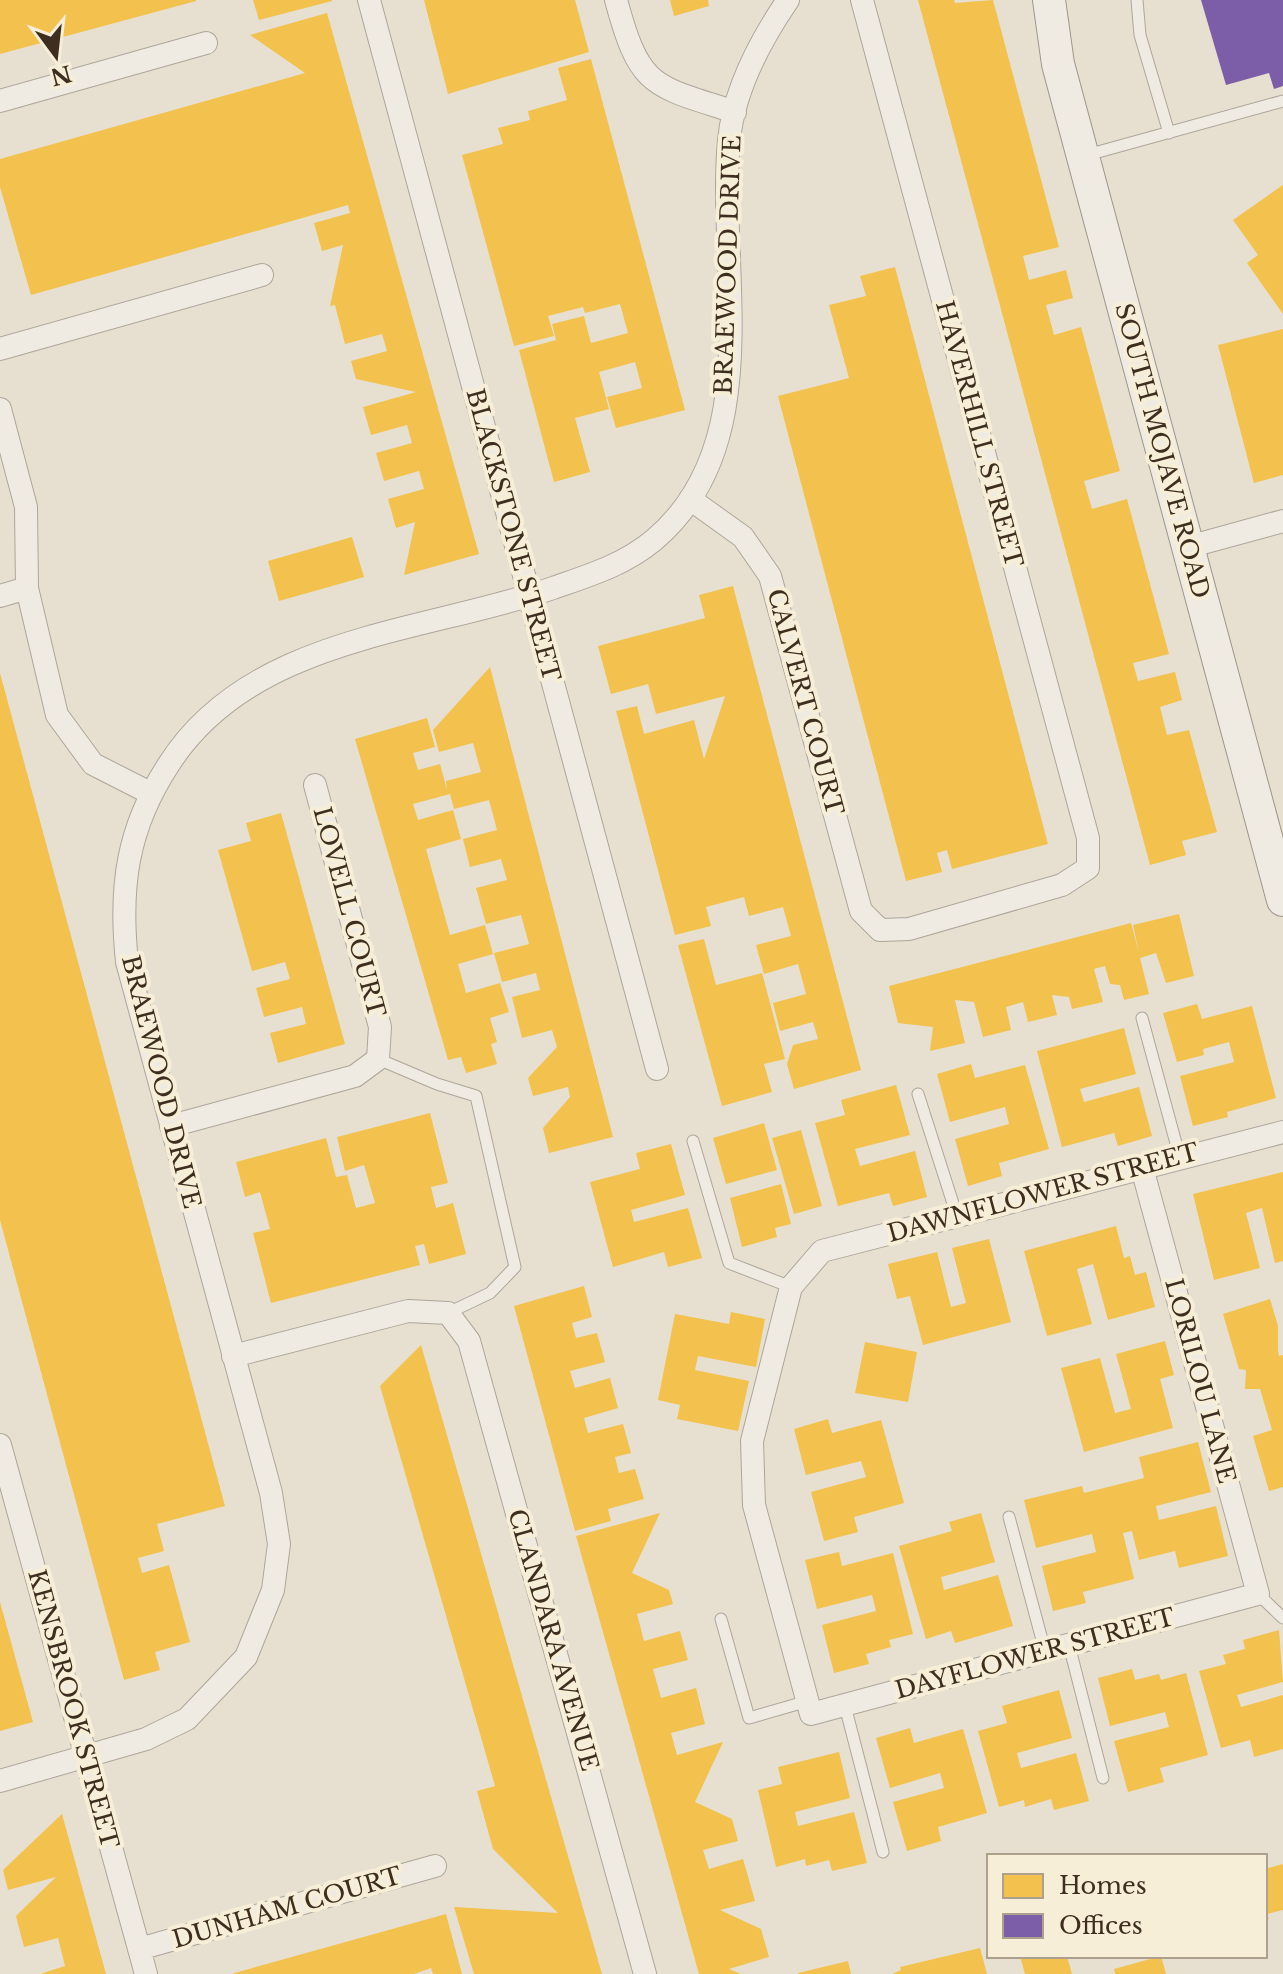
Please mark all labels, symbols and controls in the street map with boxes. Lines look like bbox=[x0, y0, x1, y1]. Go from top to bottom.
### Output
north arrow bbox=[16, 16, 96, 96]
text: N bbox=[47, 59, 75, 91]
street label: BRAEWOOD DRIVE bbox=[708, 135, 747, 395]
street label: HAVERHILL STREET bbox=[930, 297, 1029, 570]
street label: SOUTH MOJAVE ROAD bbox=[1109, 300, 1216, 602]
street label: BLACKSTONE STREET bbox=[460, 385, 567, 685]
street label: CALVERT COURT bbox=[761, 586, 850, 818]
street label: LOVELL COURT bbox=[307, 804, 392, 1020]
street label: BRAEWOOD DRIVE bbox=[116, 952, 207, 1211]
street label: DAWNFLOWER STREET bbox=[884, 1137, 1202, 1248]
street label: LORILOU LANE bbox=[1159, 1275, 1242, 1486]
street label: CLANDARA AVENUE bbox=[502, 1506, 605, 1774]
street label: KENSBROOK STREET bbox=[22, 1566, 125, 1851]
street label: DAYFLOWER STREET bbox=[892, 1602, 1178, 1705]
legend bbox=[987, 1854, 1267, 1958]
street label: DUNHAM COURT bbox=[169, 1861, 405, 1954]
text: Homes bbox=[1059, 1871, 1147, 1900]
text: Offices bbox=[1059, 1911, 1143, 1940]

